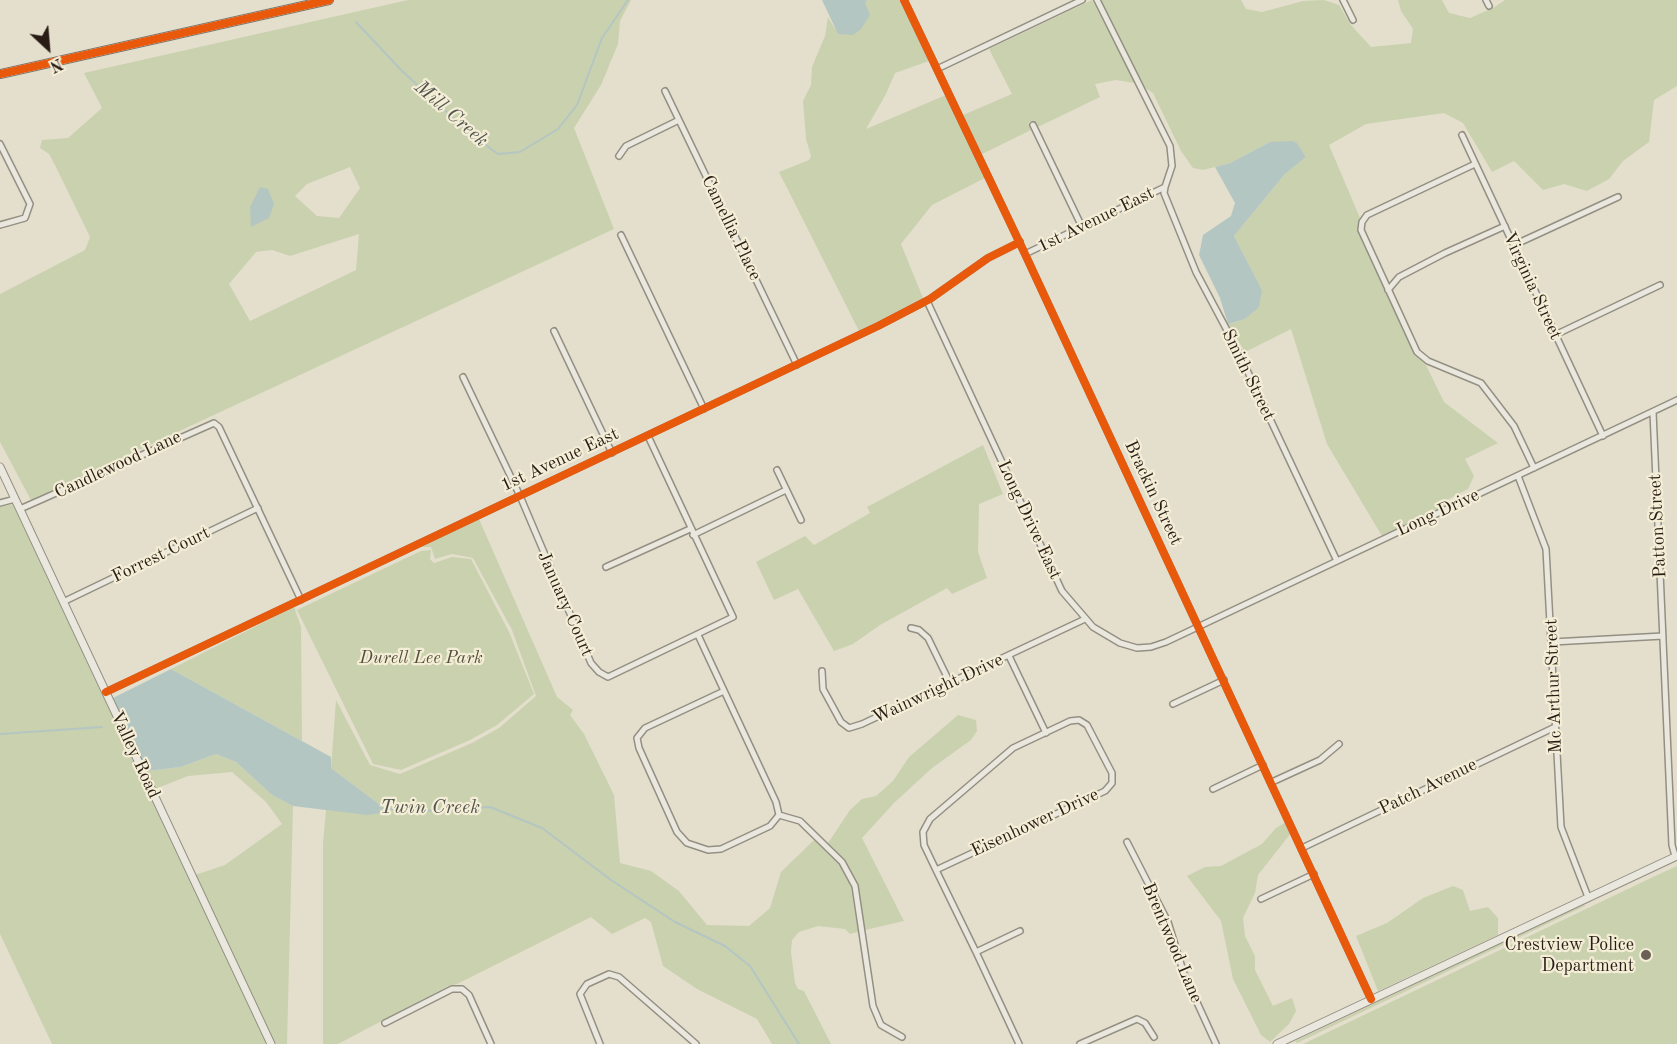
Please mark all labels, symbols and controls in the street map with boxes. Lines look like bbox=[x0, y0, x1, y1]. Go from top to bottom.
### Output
north arrow bbox=[18, 18, 78, 78]
text: N bbox=[47, 54, 65, 74]
water label: Mill Creek bbox=[409, 75, 493, 153]
street label: Camellia Place bbox=[696, 172, 766, 284]
street label: 1st Avenue East bbox=[1034, 182, 1158, 258]
street label: Virginia Street bbox=[1498, 229, 1566, 343]
street label: Smith Street bbox=[1217, 326, 1279, 424]
street label: 1st Avenue East bbox=[498, 423, 622, 497]
street label: Candlewood Lane bbox=[51, 426, 185, 504]
street label: Brackin Street bbox=[1119, 437, 1187, 549]
street label: Long Drive East bbox=[992, 457, 1066, 583]
street label: Patton Street bbox=[1644, 473, 1672, 579]
street label: Long Drive bbox=[1393, 484, 1483, 542]
street label: Forrest Court bbox=[109, 522, 213, 588]
street label: January Court bbox=[532, 548, 598, 660]
street label: Mc Arthur Street bbox=[1541, 618, 1567, 754]
park label: Durell Lee Park bbox=[359, 647, 483, 669]
street label: Wainwright Drive bbox=[869, 649, 1007, 729]
street label: Valley Road bbox=[105, 708, 165, 802]
street label: Patch Avenue bbox=[1375, 754, 1481, 820]
street label: Eisenhower Drive bbox=[968, 784, 1102, 862]
water label: Twin Creek bbox=[380, 796, 480, 820]
street label: Brentwood Lane bbox=[1137, 880, 1207, 1006]
place label: Crestview Police Department bbox=[1504, 934, 1634, 976]
marker: Crestview Police Department bbox=[1639, 948, 1653, 962]

